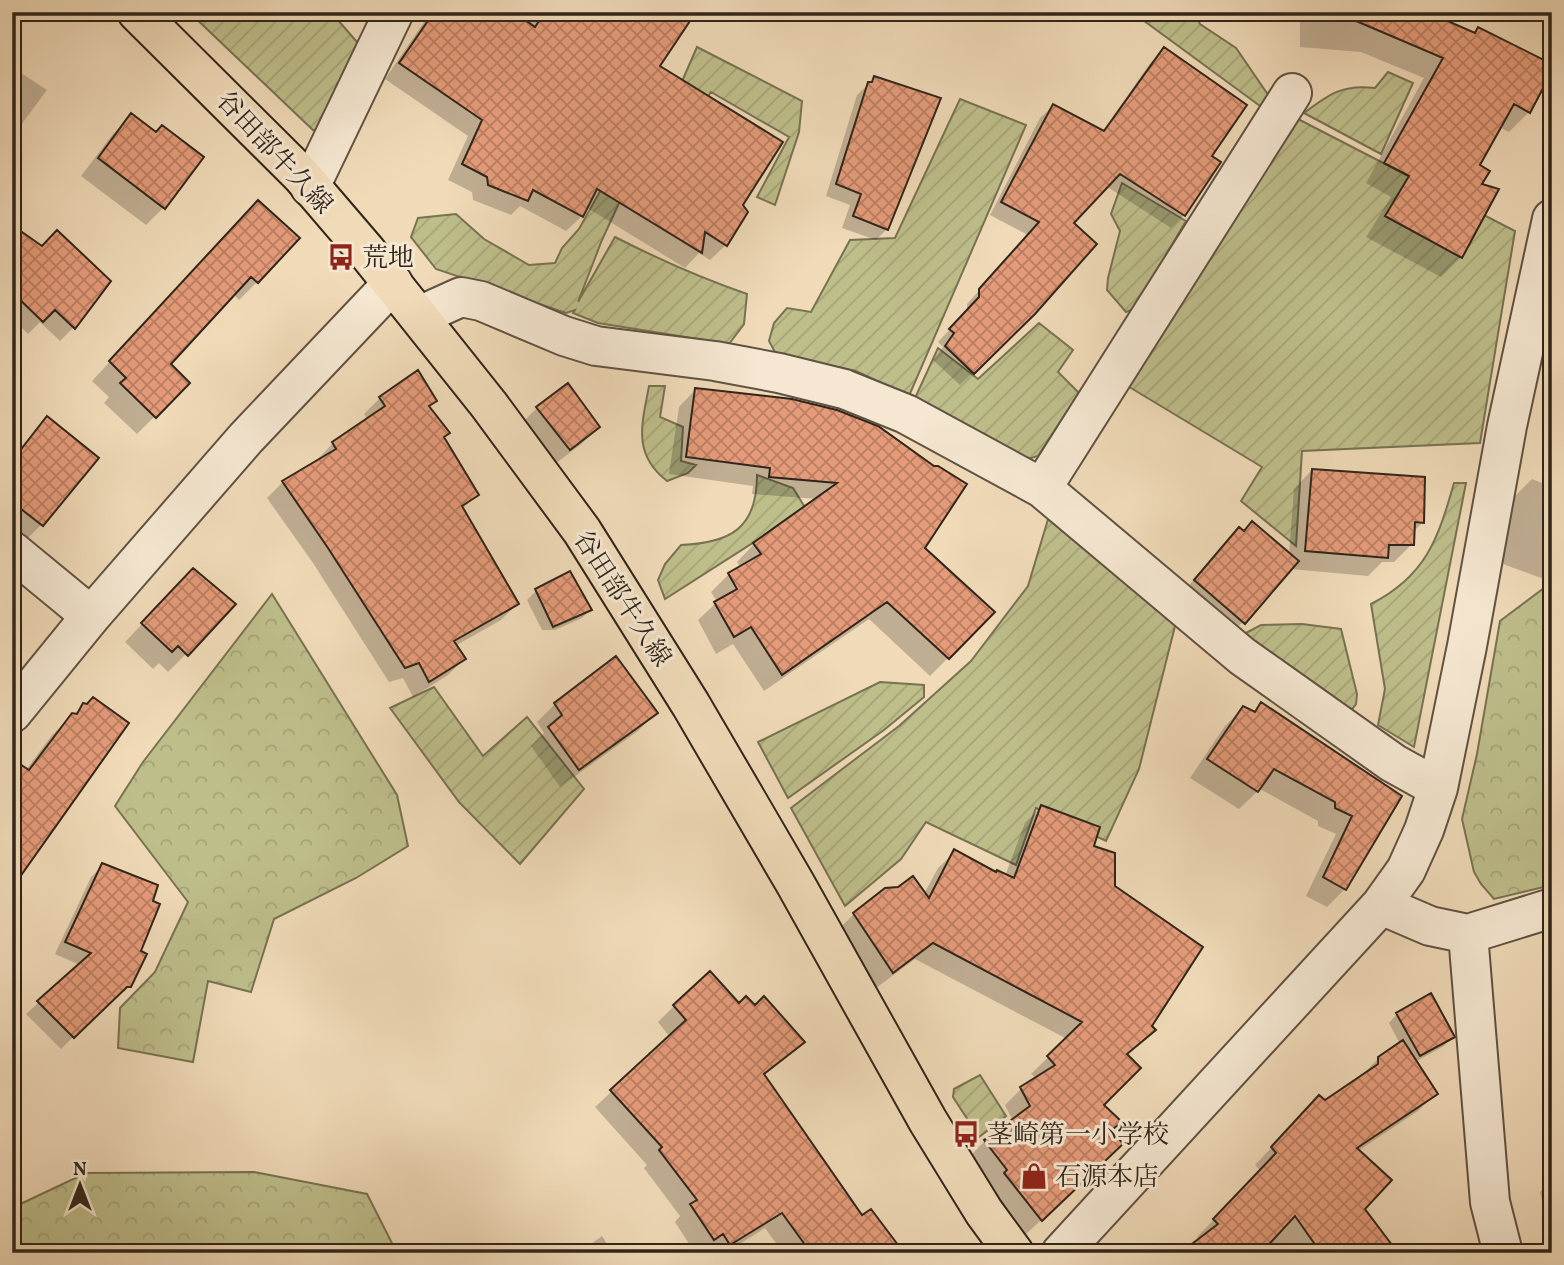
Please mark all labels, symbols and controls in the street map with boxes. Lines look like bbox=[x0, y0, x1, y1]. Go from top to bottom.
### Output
street label: 谷田部牛久線 bbox=[207, 84, 340, 223]
place label: 荒地 bbox=[362, 241, 414, 277]
bus stop icon: 荒地 bbox=[326, 242, 356, 272]
street label: 谷田部牛久線 bbox=[564, 524, 679, 674]
place label: 茎崎第一小学校 bbox=[987, 1118, 1169, 1154]
bus stop icon: 茎崎第一小学校 bbox=[951, 1119, 981, 1149]
north arrow bbox=[46, 1150, 116, 1220]
text: N bbox=[73, 1157, 87, 1183]
place label: 石源本店 bbox=[1055, 1160, 1159, 1196]
shop icon: 石源本店 bbox=[1019, 1161, 1049, 1191]

